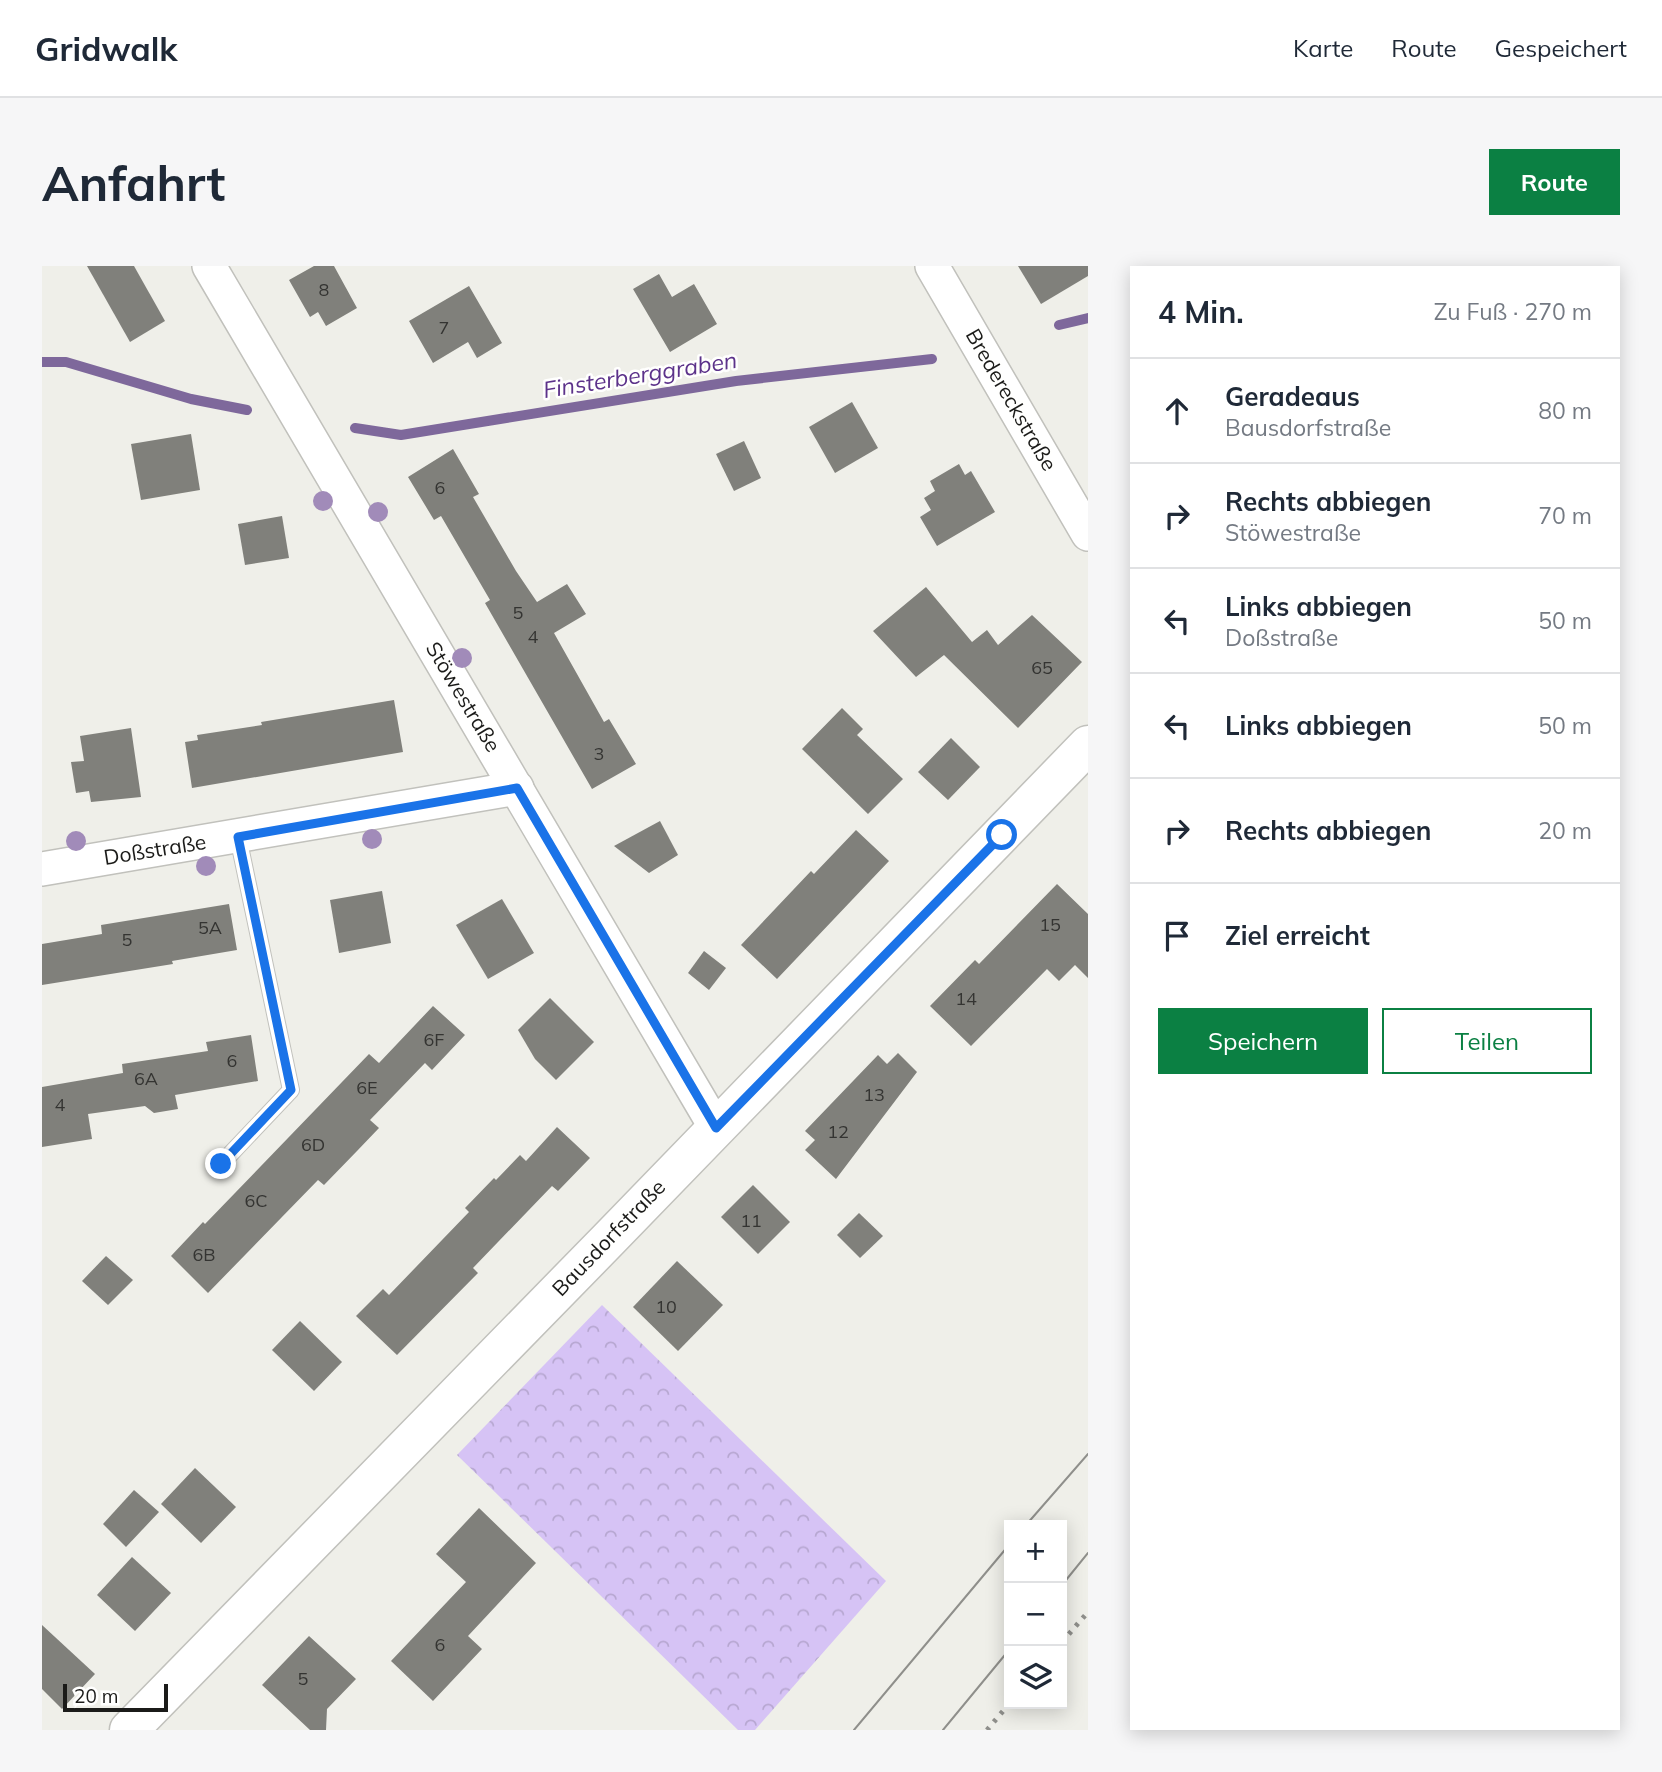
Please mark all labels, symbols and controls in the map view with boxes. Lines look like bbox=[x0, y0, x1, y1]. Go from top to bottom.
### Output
text: Gridwalk bbox=[35, 28, 178, 69]
text: Karte bbox=[1293, 33, 1353, 63]
text: Route bbox=[1391, 33, 1457, 63]
text: Gespeichert bbox=[1495, 33, 1627, 63]
button: Route bbox=[1489, 149, 1620, 215]
text: Anfahrt bbox=[42, 152, 225, 213]
house number: 8 bbox=[319, 278, 329, 301]
text: 4 Min. bbox=[1158, 293, 1244, 331]
text: Zu Fuß · 270 m bbox=[1434, 297, 1592, 326]
house number: 7 bbox=[439, 316, 449, 339]
street label: Bredereckstraße bbox=[961, 324, 1063, 475]
water label: Finsterberggraben bbox=[541, 345, 739, 404]
text: Geradeaus bbox=[1225, 380, 1360, 413]
icon: ahead bbox=[1158, 392, 1196, 430]
text: 80 m bbox=[1538, 396, 1592, 425]
text: Bausdorfstraße bbox=[1225, 413, 1391, 442]
house number: 6 bbox=[435, 476, 445, 499]
text: Rechts abbiegen bbox=[1225, 485, 1431, 518]
icon: right bbox=[1158, 497, 1196, 535]
text: 70 m bbox=[1538, 501, 1592, 530]
text: Stöwestraße bbox=[1225, 518, 1361, 547]
text: Links abbiegen bbox=[1225, 590, 1412, 623]
house number: 5 bbox=[513, 601, 524, 624]
icon: left bbox=[1158, 602, 1196, 640]
text: 50 m bbox=[1538, 606, 1592, 635]
text: Doßstraße bbox=[1225, 623, 1338, 652]
house number: 4 bbox=[528, 625, 539, 648]
street label: Stöwestraße bbox=[421, 637, 507, 756]
house number: 65 bbox=[1031, 656, 1053, 679]
icon: left bbox=[1158, 707, 1196, 745]
text: Links abbiegen bbox=[1225, 709, 1412, 742]
text: 50 m bbox=[1538, 711, 1592, 740]
house number: 3 bbox=[594, 742, 604, 765]
icon: right bbox=[1158, 812, 1196, 850]
text: Rechts abbiegen bbox=[1225, 814, 1431, 847]
text: 20 m bbox=[1538, 816, 1592, 845]
route start bbox=[986, 819, 1017, 850]
street label: Doßstraße bbox=[102, 828, 208, 870]
house number: 15 bbox=[1039, 913, 1061, 936]
house number: 5A bbox=[198, 916, 222, 939]
icon: arrive bbox=[1158, 917, 1196, 955]
text: Ziel erreicht bbox=[1225, 919, 1370, 952]
house number: 5 bbox=[122, 928, 133, 951]
house number: 14 bbox=[955, 987, 977, 1010]
button: Speichern bbox=[1158, 1008, 1368, 1074]
button: Teilen bbox=[1382, 1008, 1592, 1074]
house number: 6F bbox=[424, 1028, 444, 1051]
house number: 6 bbox=[227, 1049, 237, 1072]
house number: 6A bbox=[134, 1067, 158, 1090]
house number: 6E bbox=[356, 1076, 378, 1099]
house number: 13 bbox=[863, 1083, 885, 1106]
house number: 4 bbox=[55, 1093, 66, 1116]
house number: 12 bbox=[827, 1120, 849, 1143]
house number: 6D bbox=[301, 1133, 325, 1156]
route end bbox=[205, 1148, 236, 1179]
street label: Bausdorfstraße bbox=[546, 1174, 670, 1301]
house number: 6C bbox=[244, 1189, 268, 1212]
house number: 11 bbox=[740, 1209, 762, 1232]
house number: 6B bbox=[192, 1243, 216, 1266]
house number: 10 bbox=[655, 1295, 677, 1318]
map controls bbox=[1004, 1520, 1067, 1709]
button: + bbox=[1004, 1520, 1067, 1583]
button: − bbox=[1004, 1583, 1067, 1646]
house number: 6 bbox=[435, 1633, 445, 1656]
button: layers bbox=[1004, 1646, 1067, 1709]
house number: 5 bbox=[298, 1667, 309, 1690]
scale bar bbox=[63, 1681, 168, 1713]
text: 20 m bbox=[74, 1684, 118, 1708]

